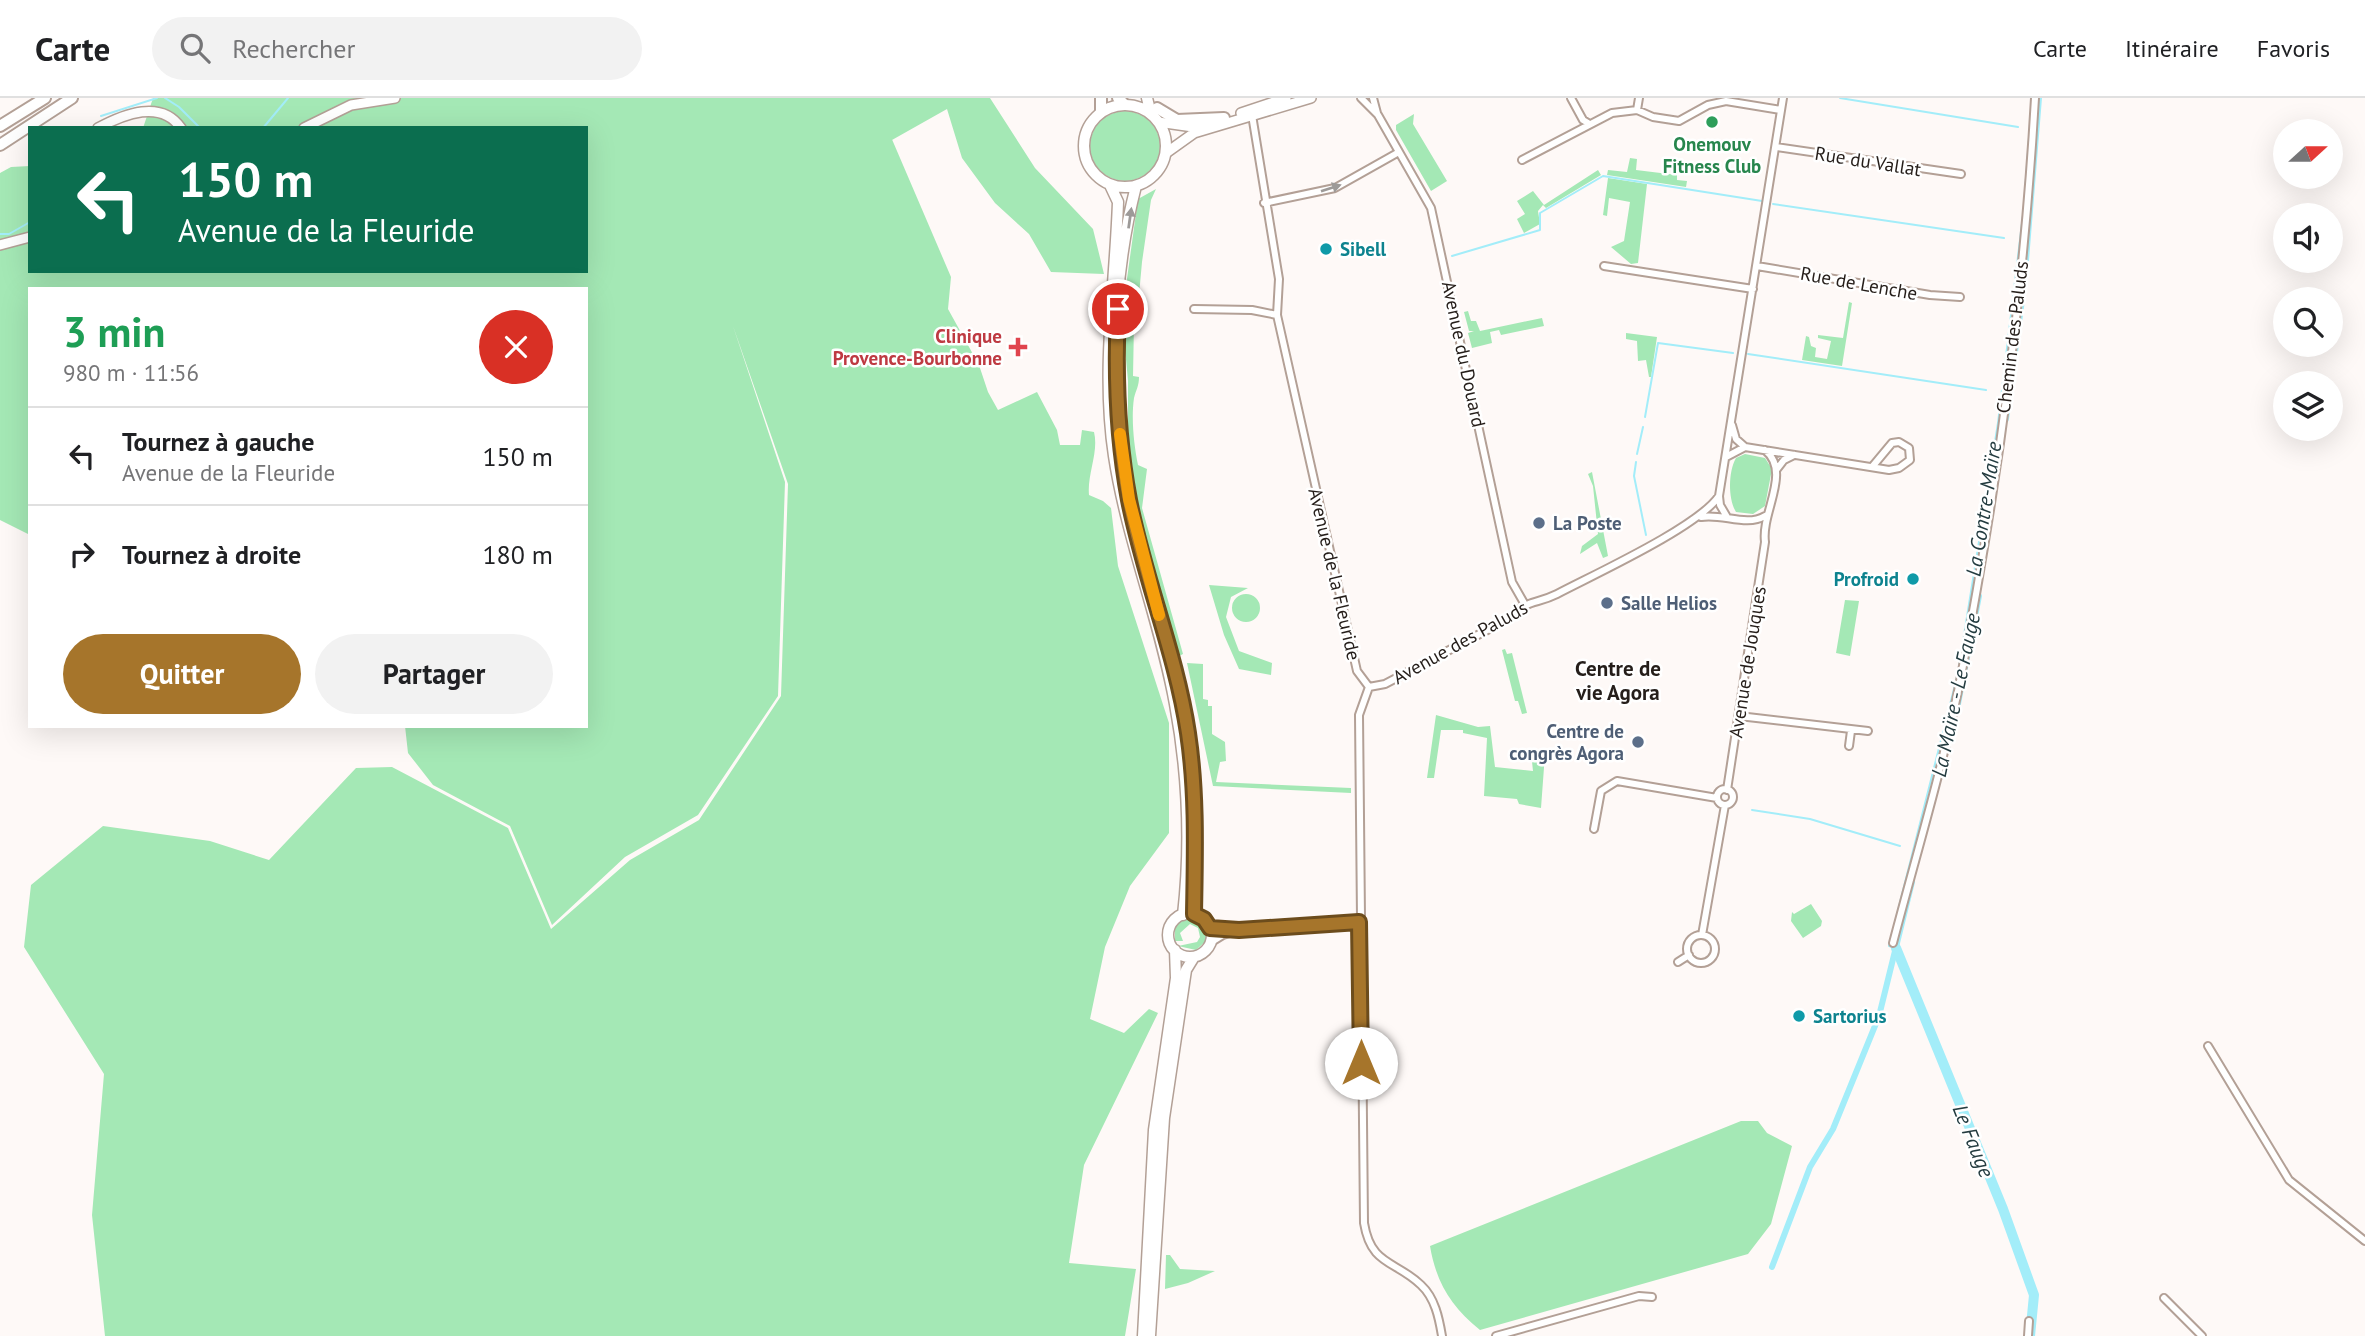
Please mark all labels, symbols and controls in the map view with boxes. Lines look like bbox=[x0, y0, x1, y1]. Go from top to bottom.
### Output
search box bbox=[152, 17, 642, 80]
text: Carte bbox=[35, 27, 110, 70]
icon: search bbox=[176, 29, 214, 67]
text: Rechercher bbox=[232, 32, 355, 65]
text: Carte bbox=[2033, 33, 2087, 64]
text: Itinéraire bbox=[2125, 33, 2219, 64]
text: Favoris bbox=[2257, 33, 2330, 64]
marker: Onemouv Fitness Club bbox=[1704, 114, 1720, 130]
north arrow bbox=[2273, 119, 2343, 189]
map controls bbox=[2273, 119, 2343, 441]
place label: Onemouv Fitness Club bbox=[1663, 132, 1761, 178]
street label: Rue du Vallat bbox=[1813, 141, 1923, 181]
text: 150 m bbox=[178, 147, 313, 211]
icon: left bbox=[63, 154, 154, 245]
one-way arrow bbox=[1320, 182, 1341, 193]
button: sound bbox=[2273, 203, 2343, 273]
one-way arrow bbox=[1124, 207, 1135, 229]
text: Avenue de la Fleuride bbox=[178, 209, 475, 251]
place label: Sibell bbox=[1340, 237, 1387, 261]
marker: Sibell bbox=[1318, 241, 1334, 257]
street label: Chemin des Paluds bbox=[1991, 259, 2033, 415]
street label: Rue de Lenche bbox=[1799, 261, 1919, 305]
pin bbox=[1088, 279, 1148, 339]
street label: Avenue du Douard bbox=[1437, 279, 1491, 429]
button: search bbox=[2273, 287, 2343, 357]
icon: arrive bbox=[1099, 290, 1137, 328]
text: 3 min bbox=[63, 304, 165, 359]
button: close bbox=[479, 310, 553, 384]
place label: Clinique Provence-Bourbonne bbox=[833, 324, 1002, 370]
marker: Clinique Provence-Bourbonne bbox=[1008, 337, 1028, 357]
text: 980 m · 11:56 bbox=[63, 358, 199, 387]
button: layers bbox=[2273, 371, 2343, 441]
text: Tournez à gauche bbox=[122, 425, 314, 458]
icon: left bbox=[63, 437, 101, 475]
water label: La Contre-Maïre bbox=[1960, 439, 2008, 578]
text: 150 m bbox=[482, 440, 553, 473]
text: Avenue de la Fleuride bbox=[122, 458, 335, 487]
street label: Avenue de la Fleuride bbox=[1304, 486, 1366, 662]
place label: La Poste bbox=[1553, 511, 1622, 535]
marker: La Poste bbox=[1531, 515, 1547, 531]
icon: right bbox=[63, 535, 101, 573]
text: Tournez à droite bbox=[122, 538, 301, 571]
text: 180 m bbox=[482, 538, 553, 571]
place label: Profroid bbox=[1834, 567, 1899, 591]
marker: Profroid bbox=[1905, 571, 1921, 587]
street label: Avenue de Jouques bbox=[1723, 584, 1771, 740]
place label: Salle Helios bbox=[1621, 591, 1717, 615]
street label: Avenue des Paluds bbox=[1388, 595, 1532, 689]
marker: Salle Helios bbox=[1599, 595, 1615, 611]
water label: La Maïre - Le Fauge bbox=[1925, 610, 1986, 779]
button: Quitter bbox=[63, 634, 301, 714]
button: Partager bbox=[315, 634, 553, 714]
district label: Centre de vie Agora bbox=[1575, 655, 1661, 706]
place label: Centre de congrès Agora bbox=[1509, 719, 1624, 765]
marker: Centre de congrès Agora bbox=[1630, 734, 1646, 750]
place label: Sartorius bbox=[1813, 1004, 1887, 1028]
marker: Sartorius bbox=[1791, 1008, 1807, 1024]
position arrow bbox=[1324, 1026, 1398, 1100]
water label: Le Fauge bbox=[1947, 1100, 2000, 1182]

